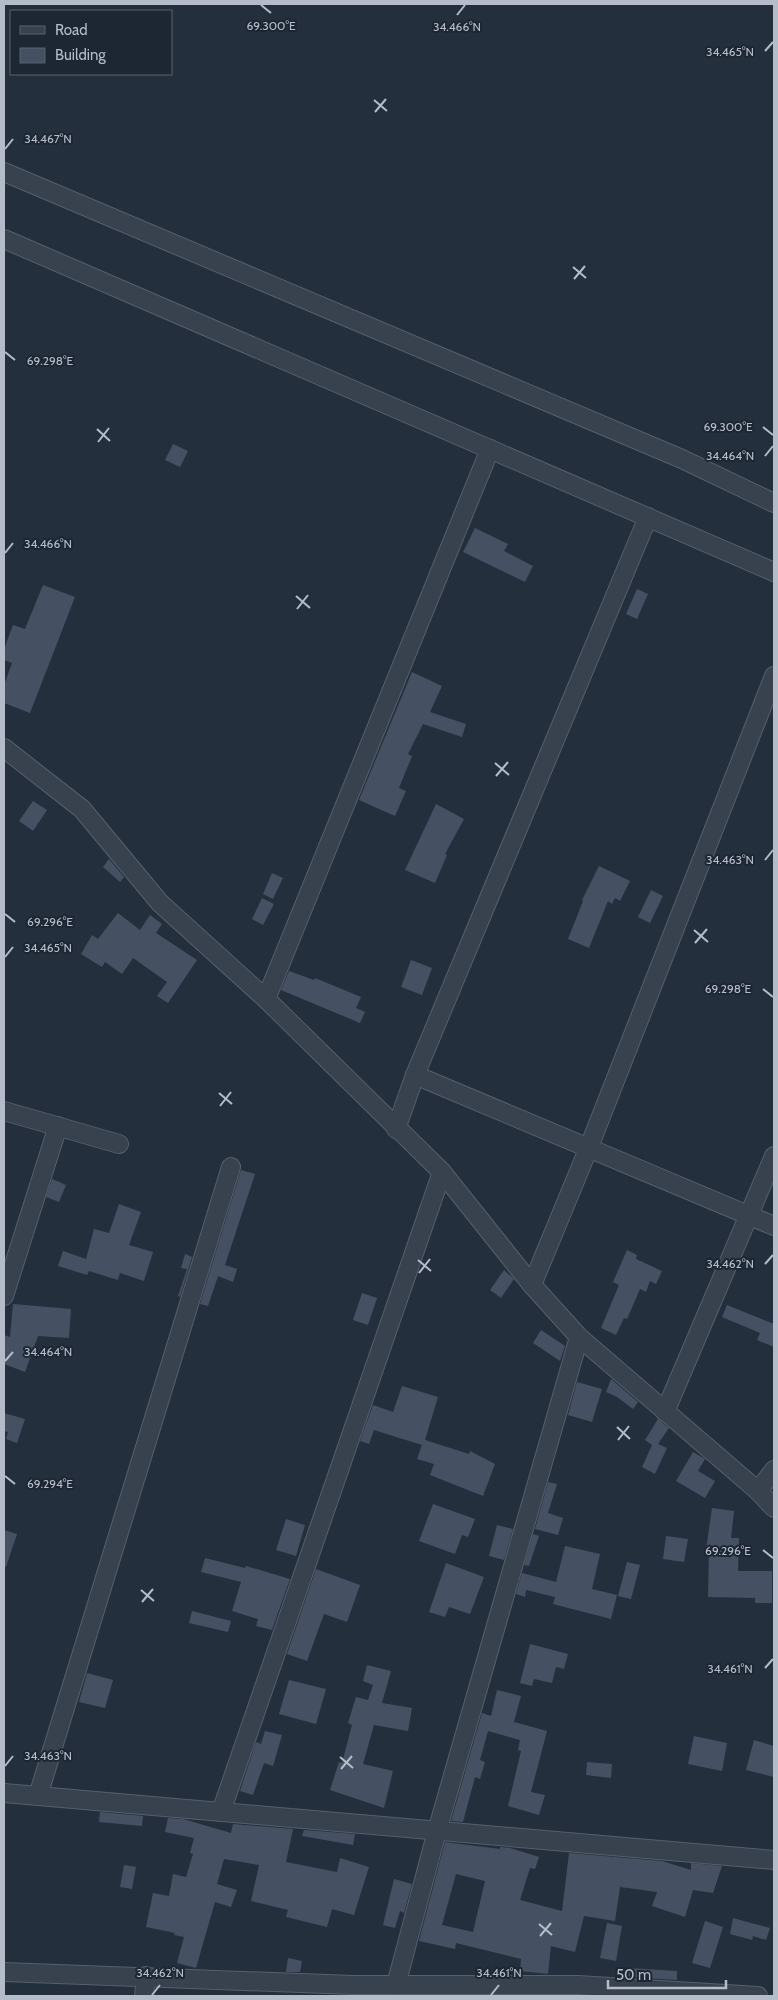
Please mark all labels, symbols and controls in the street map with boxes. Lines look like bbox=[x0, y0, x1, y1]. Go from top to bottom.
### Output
legend bbox=[10, 10, 172, 75]
text: 69.300°E bbox=[246, 18, 296, 33]
text: 34.466°N bbox=[433, 19, 481, 34]
text: Road bbox=[55, 21, 88, 39]
text: 34.465°N bbox=[706, 44, 754, 59]
text: Building bbox=[55, 46, 106, 64]
text: 34.467°N bbox=[24, 131, 72, 146]
text: 69.298°E bbox=[27, 353, 74, 368]
text: 69.300°E bbox=[703, 419, 753, 434]
text: 34.464°N bbox=[706, 448, 754, 463]
text: 34.466°N bbox=[24, 536, 72, 551]
text: 34.463°N bbox=[706, 852, 754, 867]
text: 69.296°E bbox=[27, 914, 73, 929]
text: 34.465°N bbox=[24, 940, 72, 955]
text: 69.298°E bbox=[705, 981, 752, 996]
text: 34.462°N bbox=[706, 1256, 754, 1271]
text: 34.464°N bbox=[24, 1344, 72, 1359]
text: 69.294°E bbox=[27, 1476, 73, 1491]
text: 69.296°E bbox=[705, 1543, 751, 1558]
text: 34.461°N bbox=[707, 1661, 753, 1676]
text: 34.463°N bbox=[24, 1748, 72, 1763]
scale bar bbox=[608, 1958, 726, 1990]
text: 34.462°N bbox=[136, 1965, 184, 1980]
text: 34.461°N bbox=[476, 1965, 522, 1980]
text: 50 m bbox=[616, 1966, 651, 1984]

